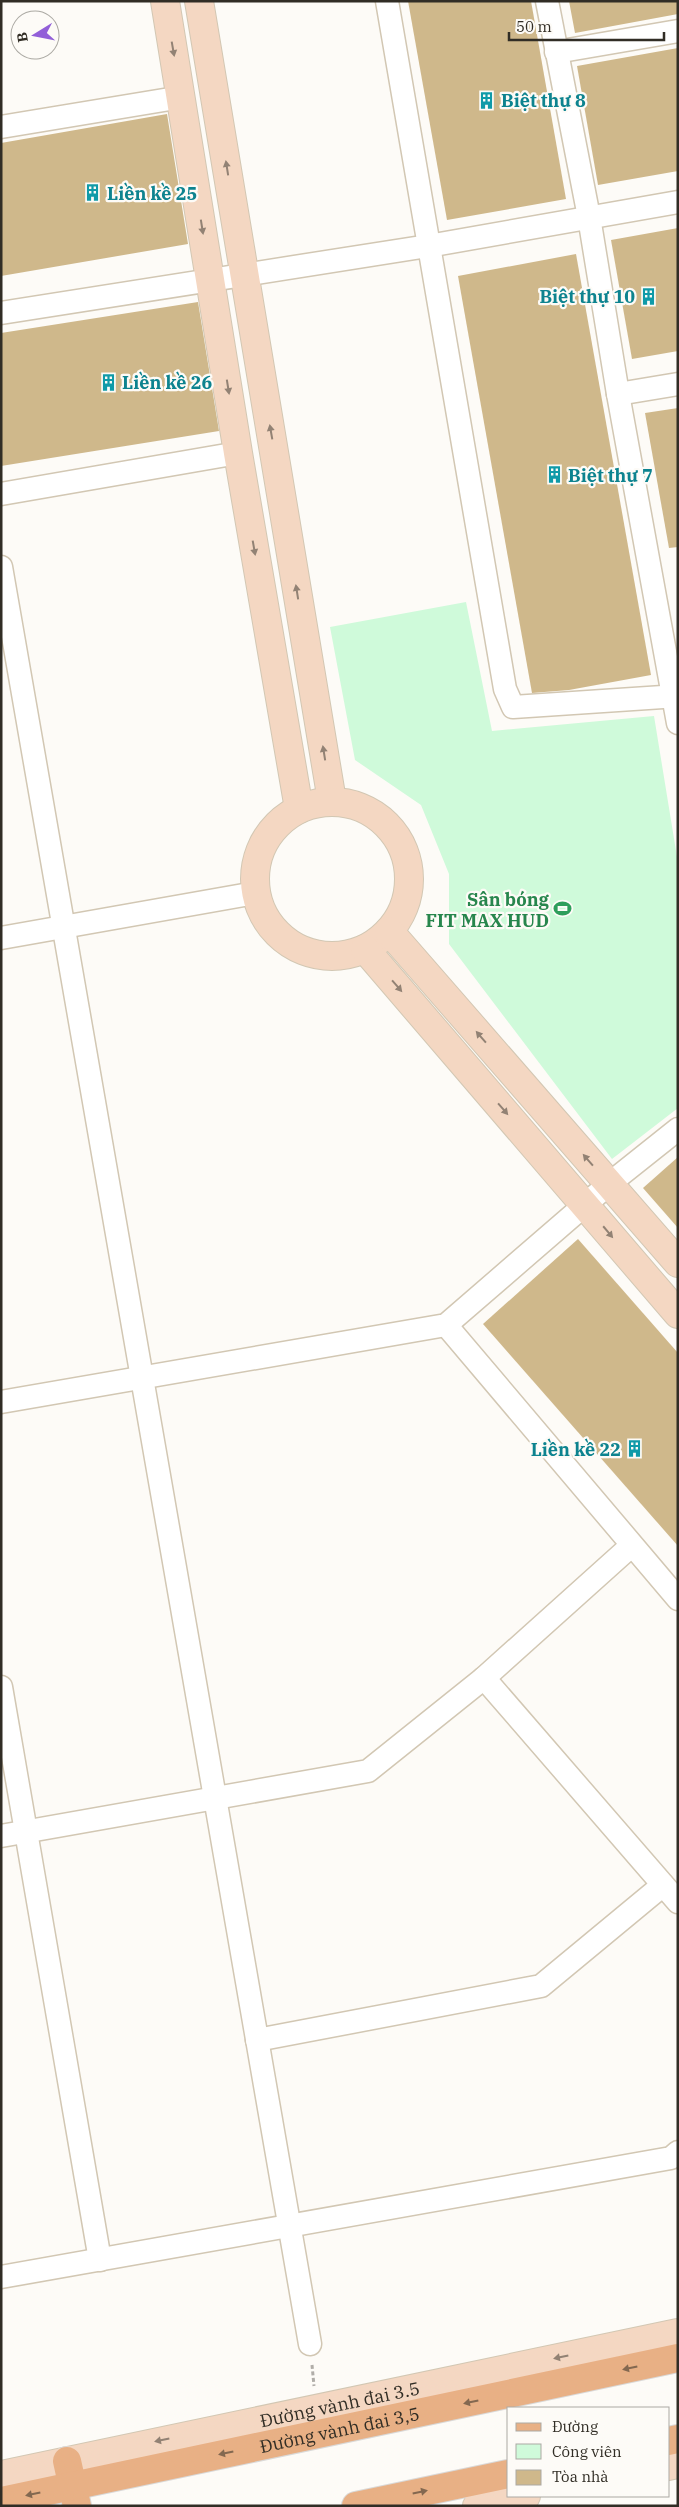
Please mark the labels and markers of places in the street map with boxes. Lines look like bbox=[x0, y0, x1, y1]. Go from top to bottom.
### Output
place label: Biệt thự 8 bbox=[501, 89, 586, 112]
building icon: Biệt thự 8 bbox=[477, 90, 497, 110]
place label: Liền kề 25 bbox=[107, 182, 197, 205]
building icon: Liền kề 25 bbox=[83, 183, 103, 203]
place label: Biệt thự 10 bbox=[539, 285, 635, 308]
building icon: Biệt thự 10 bbox=[639, 286, 659, 306]
place label: Liền kề 26 bbox=[122, 371, 213, 394]
building icon: Liền kề 26 bbox=[98, 372, 118, 392]
place label: Biệt thự 7 bbox=[568, 464, 653, 487]
building icon: Biệt thự 7 bbox=[544, 465, 564, 485]
place label: Sân bóng FIT MAX HUD bbox=[426, 888, 550, 932]
sports icon: Sân bóng FIT MAX HUD bbox=[553, 899, 573, 919]
place label: Liền kề 22 bbox=[531, 1438, 621, 1461]
building icon: Liền kề 22 bbox=[625, 1439, 645, 1459]

